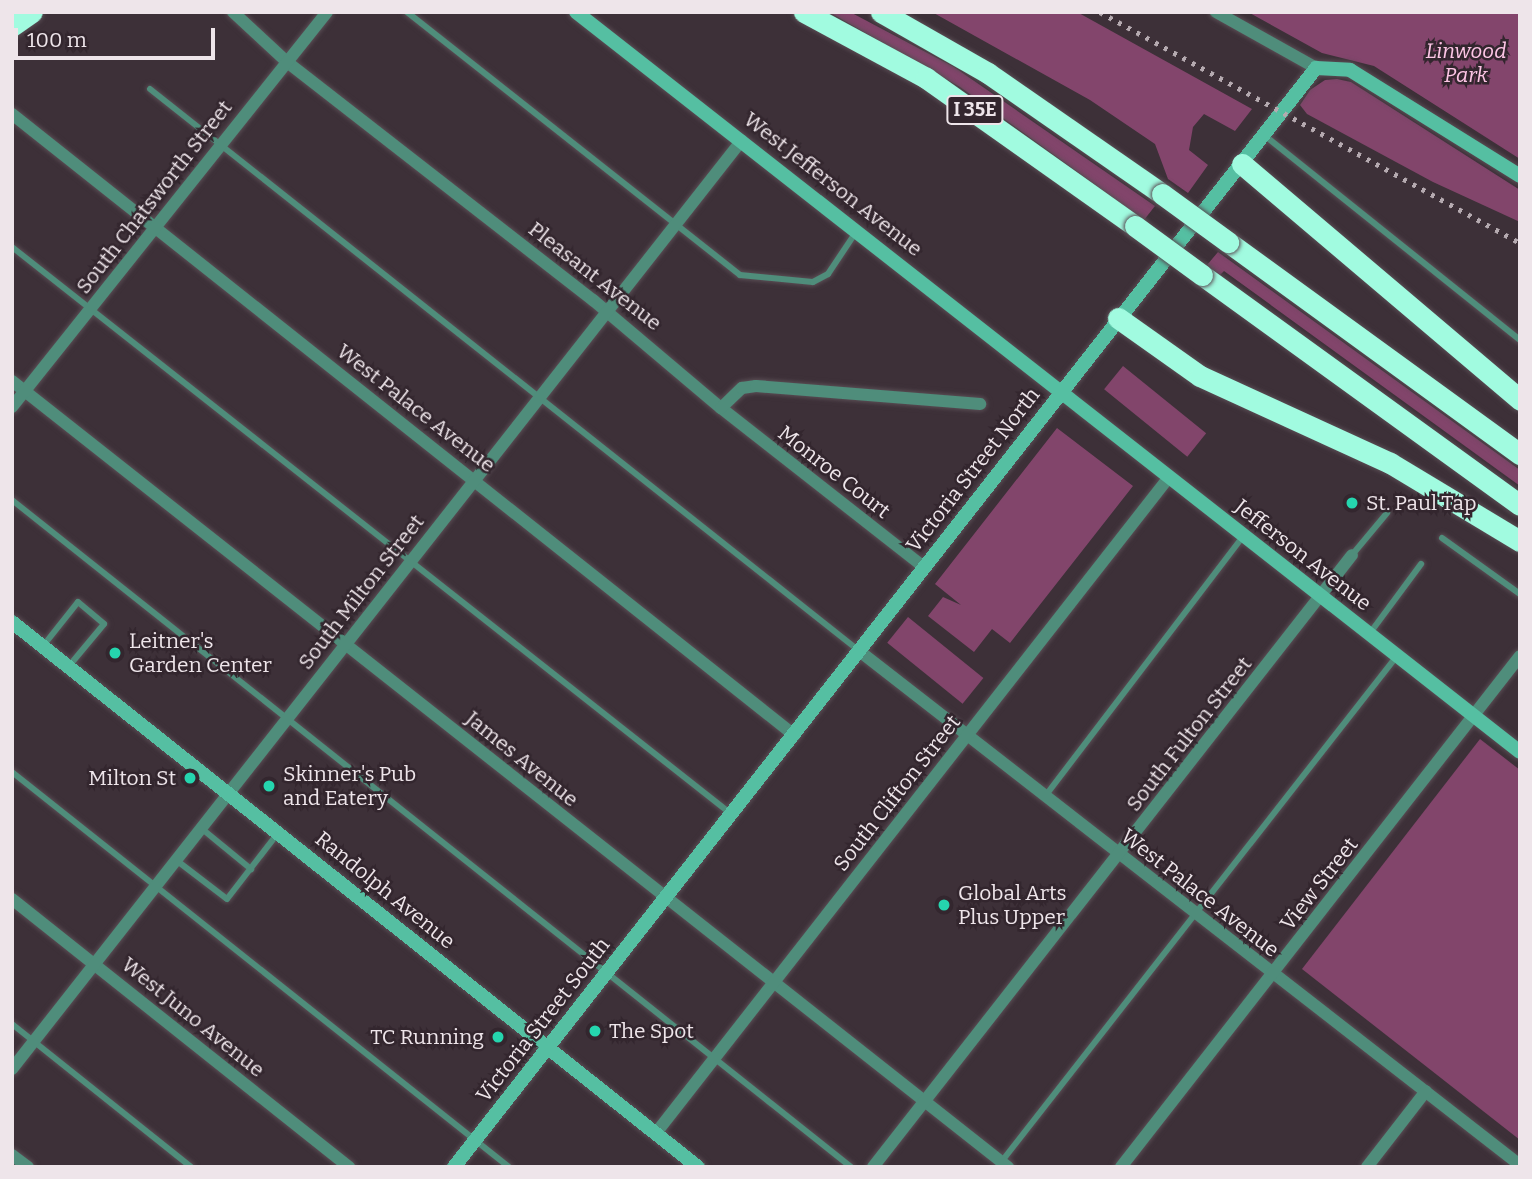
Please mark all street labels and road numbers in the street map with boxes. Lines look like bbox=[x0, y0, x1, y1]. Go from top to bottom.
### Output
road number: I 35E bbox=[945, 94, 1005, 125]
street label: South Chatsworth Street bbox=[71, 95, 237, 299]
street label: West Jefferson Avenue bbox=[739, 107, 927, 261]
street label: Pleasant Avenue bbox=[524, 216, 666, 336]
street label: West Palace Avenue bbox=[332, 338, 500, 478]
street label: Victoria Street North bbox=[901, 383, 1045, 557]
street label: Monroe Court bbox=[773, 420, 895, 524]
street label: Jefferson Avenue bbox=[1230, 494, 1376, 616]
street label: South Milton Street bbox=[293, 510, 429, 674]
street label: South Fulton Street bbox=[1121, 652, 1257, 816]
street label: James Avenue bbox=[461, 706, 583, 812]
street label: South Clifton Street bbox=[828, 710, 966, 876]
street label: West Palace Avenue bbox=[1116, 823, 1284, 963]
street label: Randolph Avenue bbox=[310, 826, 460, 954]
street label: View Street bbox=[1275, 832, 1363, 936]
street label: Victoria Street South bbox=[471, 933, 615, 1107]
street label: West Juno Avenue bbox=[117, 952, 269, 1082]

